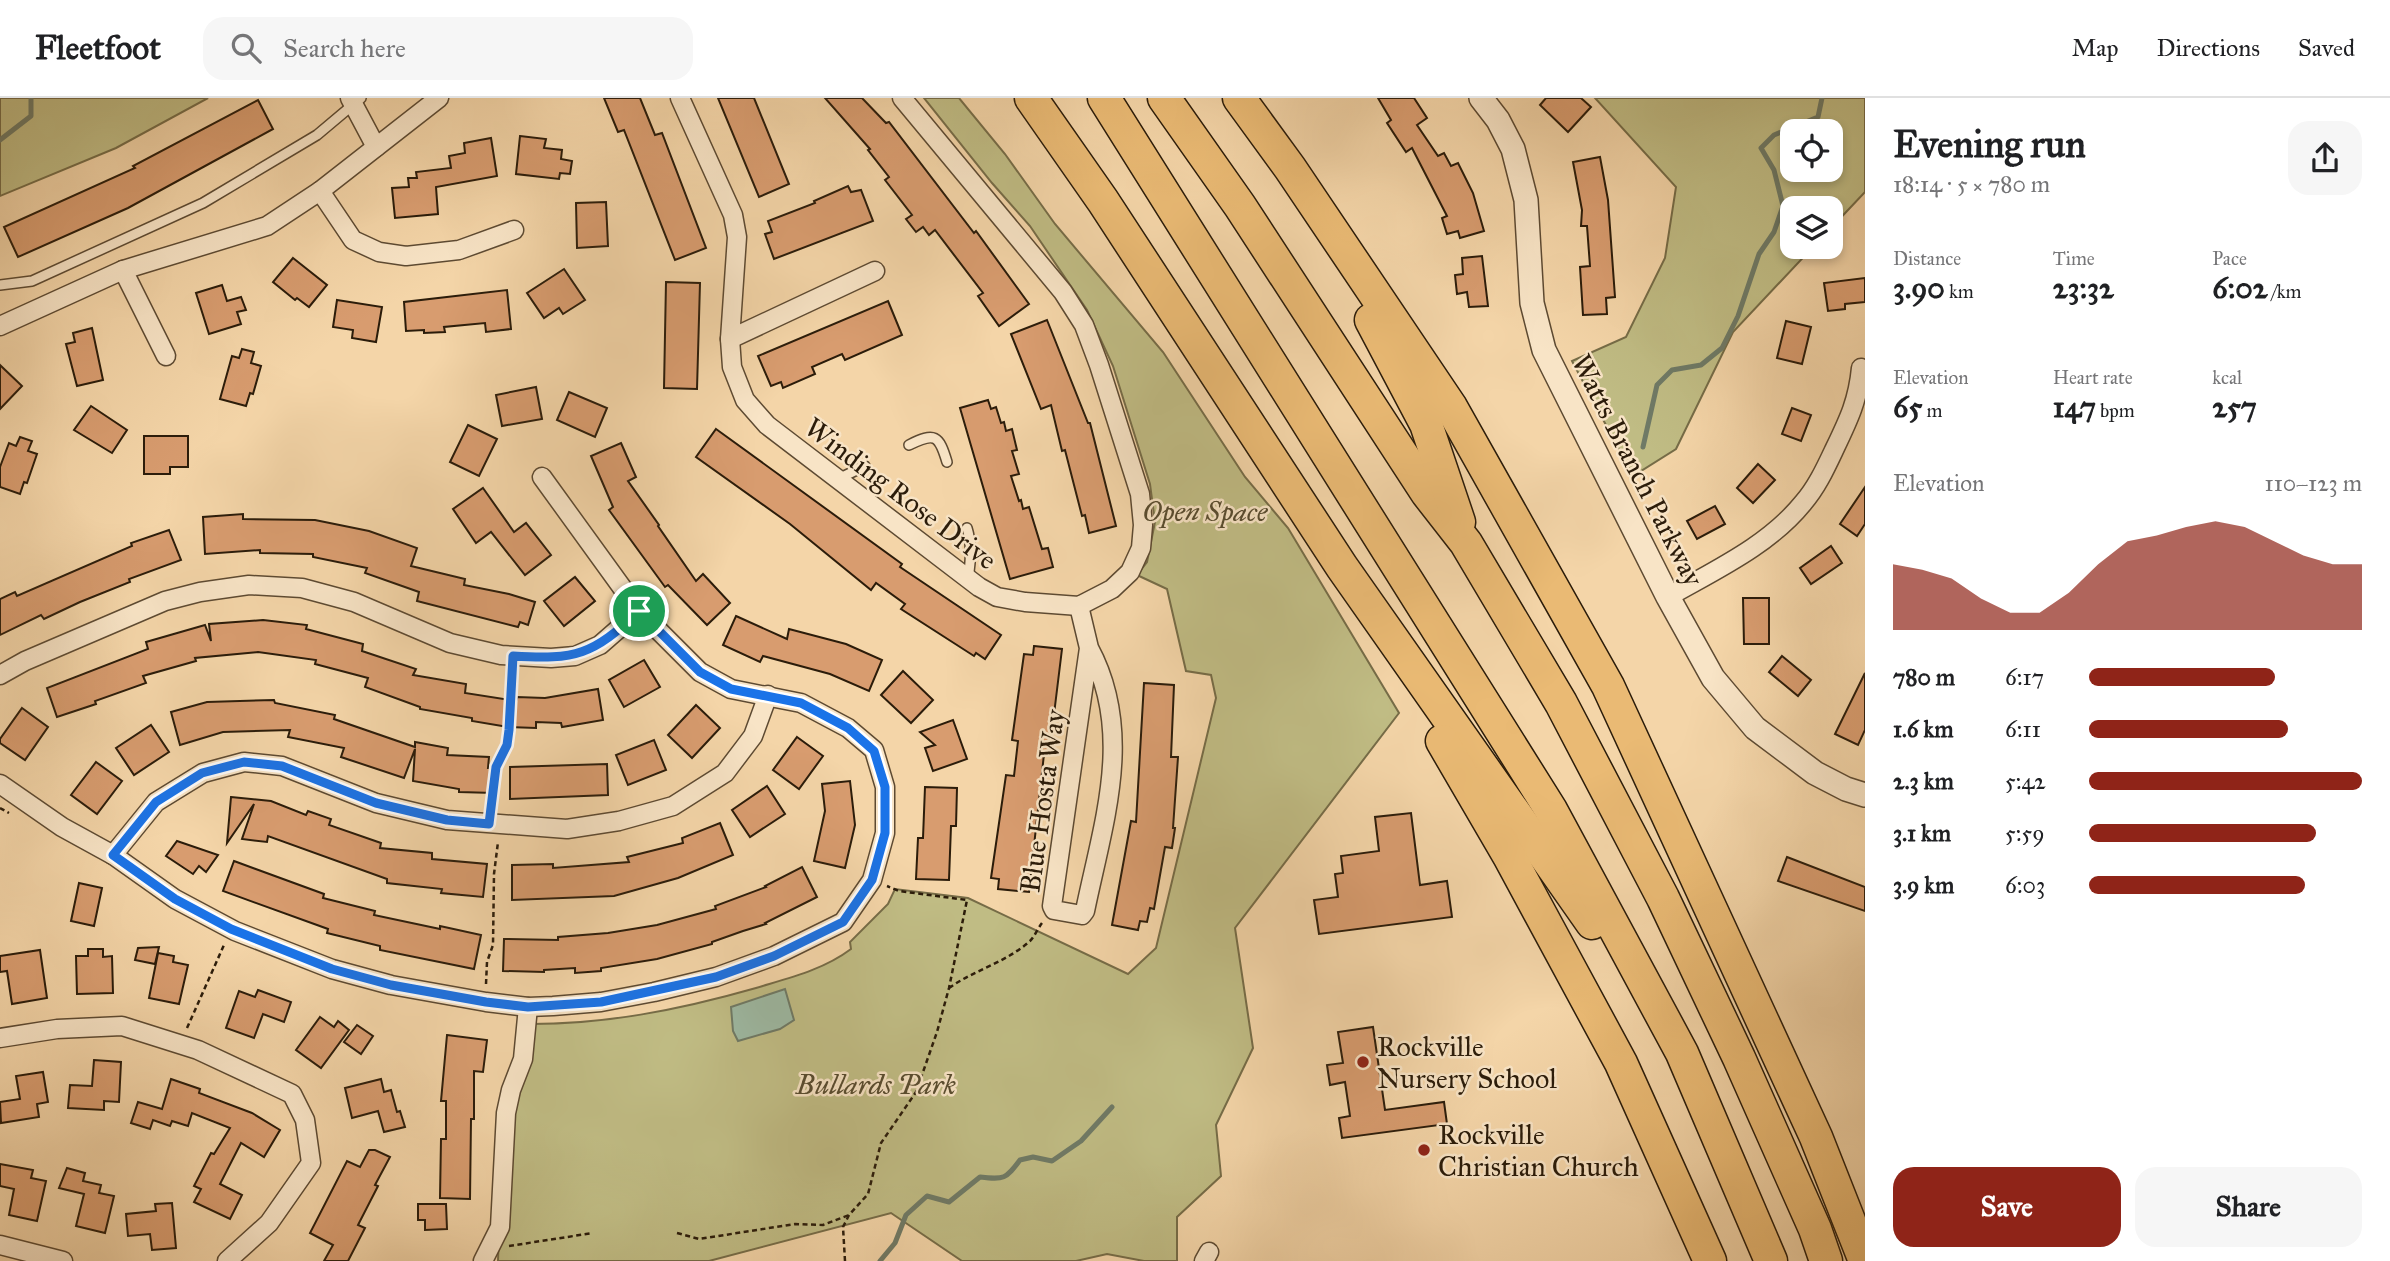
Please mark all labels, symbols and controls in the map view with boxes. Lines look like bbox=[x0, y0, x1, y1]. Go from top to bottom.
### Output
search box bbox=[203, 17, 693, 80]
text: Fleetfoot bbox=[35, 28, 161, 68]
icon: search bbox=[227, 29, 265, 67]
text: Search here bbox=[283, 32, 406, 64]
text: Map bbox=[2072, 33, 2119, 63]
text: Directions bbox=[2157, 33, 2260, 63]
text: Saved bbox=[2298, 33, 2355, 63]
map controls bbox=[1780, 119, 1843, 259]
button: locate bbox=[1780, 119, 1843, 182]
text: Evening run bbox=[1893, 121, 2086, 167]
button: share bbox=[2288, 121, 2362, 195]
text: 18:14 · 5 × 780 m bbox=[1893, 170, 2050, 198]
button: layers bbox=[1780, 196, 1843, 259]
text: Distance bbox=[1893, 247, 1961, 270]
text: Time bbox=[2053, 247, 2095, 270]
text: Pace bbox=[2212, 247, 2247, 270]
text: 3.90 bbox=[1893, 270, 1945, 306]
text: 23:32 bbox=[2053, 270, 2114, 306]
text: 6:02 bbox=[2212, 270, 2268, 306]
text: km bbox=[1945, 280, 1974, 303]
text: /km bbox=[2268, 280, 2302, 303]
street label: Watts Branch Parkway bbox=[1564, 348, 1712, 593]
text: Elevation bbox=[1893, 366, 1968, 389]
text: Heart rate bbox=[2053, 366, 2133, 389]
text: kcal bbox=[2212, 366, 2242, 389]
text: 65 bbox=[1893, 389, 1922, 425]
text: 147 bbox=[2053, 389, 2096, 425]
text: 257 bbox=[2212, 389, 2257, 425]
text: m bbox=[1922, 399, 1942, 422]
text: bpm bbox=[2096, 399, 2135, 422]
street label: Winding Rose Drive bbox=[798, 410, 1004, 577]
text: Elevation bbox=[1893, 469, 1984, 497]
text: 110–123 m bbox=[2265, 469, 2362, 497]
park label: Open Space bbox=[1143, 494, 1268, 529]
pin bbox=[609, 581, 669, 641]
icon: arrive bbox=[620, 592, 658, 630]
text: 780 m bbox=[1893, 663, 1955, 691]
text: 6:17 bbox=[2005, 663, 2044, 691]
street label: Blue Hosta Way bbox=[1012, 706, 1073, 895]
text: 1.6 km bbox=[1893, 715, 1954, 743]
text: 6:11 bbox=[2005, 715, 2041, 743]
text: 2.3 km bbox=[1893, 767, 1954, 795]
text: 5:42 bbox=[2005, 767, 2046, 795]
text: 3.1 km bbox=[1893, 819, 1951, 847]
text: 5:59 bbox=[2005, 819, 2045, 847]
text: 3.9 km bbox=[1893, 871, 1954, 899]
text: 6:03 bbox=[2005, 871, 2045, 899]
place label: Rockville Nursery School bbox=[1377, 1029, 1557, 1096]
marker: Rockville Nursery School bbox=[1355, 1054, 1371, 1070]
park label: Bullards Park bbox=[794, 1067, 956, 1102]
place label: Rockville Christian Church bbox=[1438, 1117, 1639, 1184]
marker: Rockville Christian Church bbox=[1416, 1142, 1432, 1158]
button: Save bbox=[1893, 1167, 2121, 1247]
button: Share bbox=[2135, 1167, 2362, 1247]

